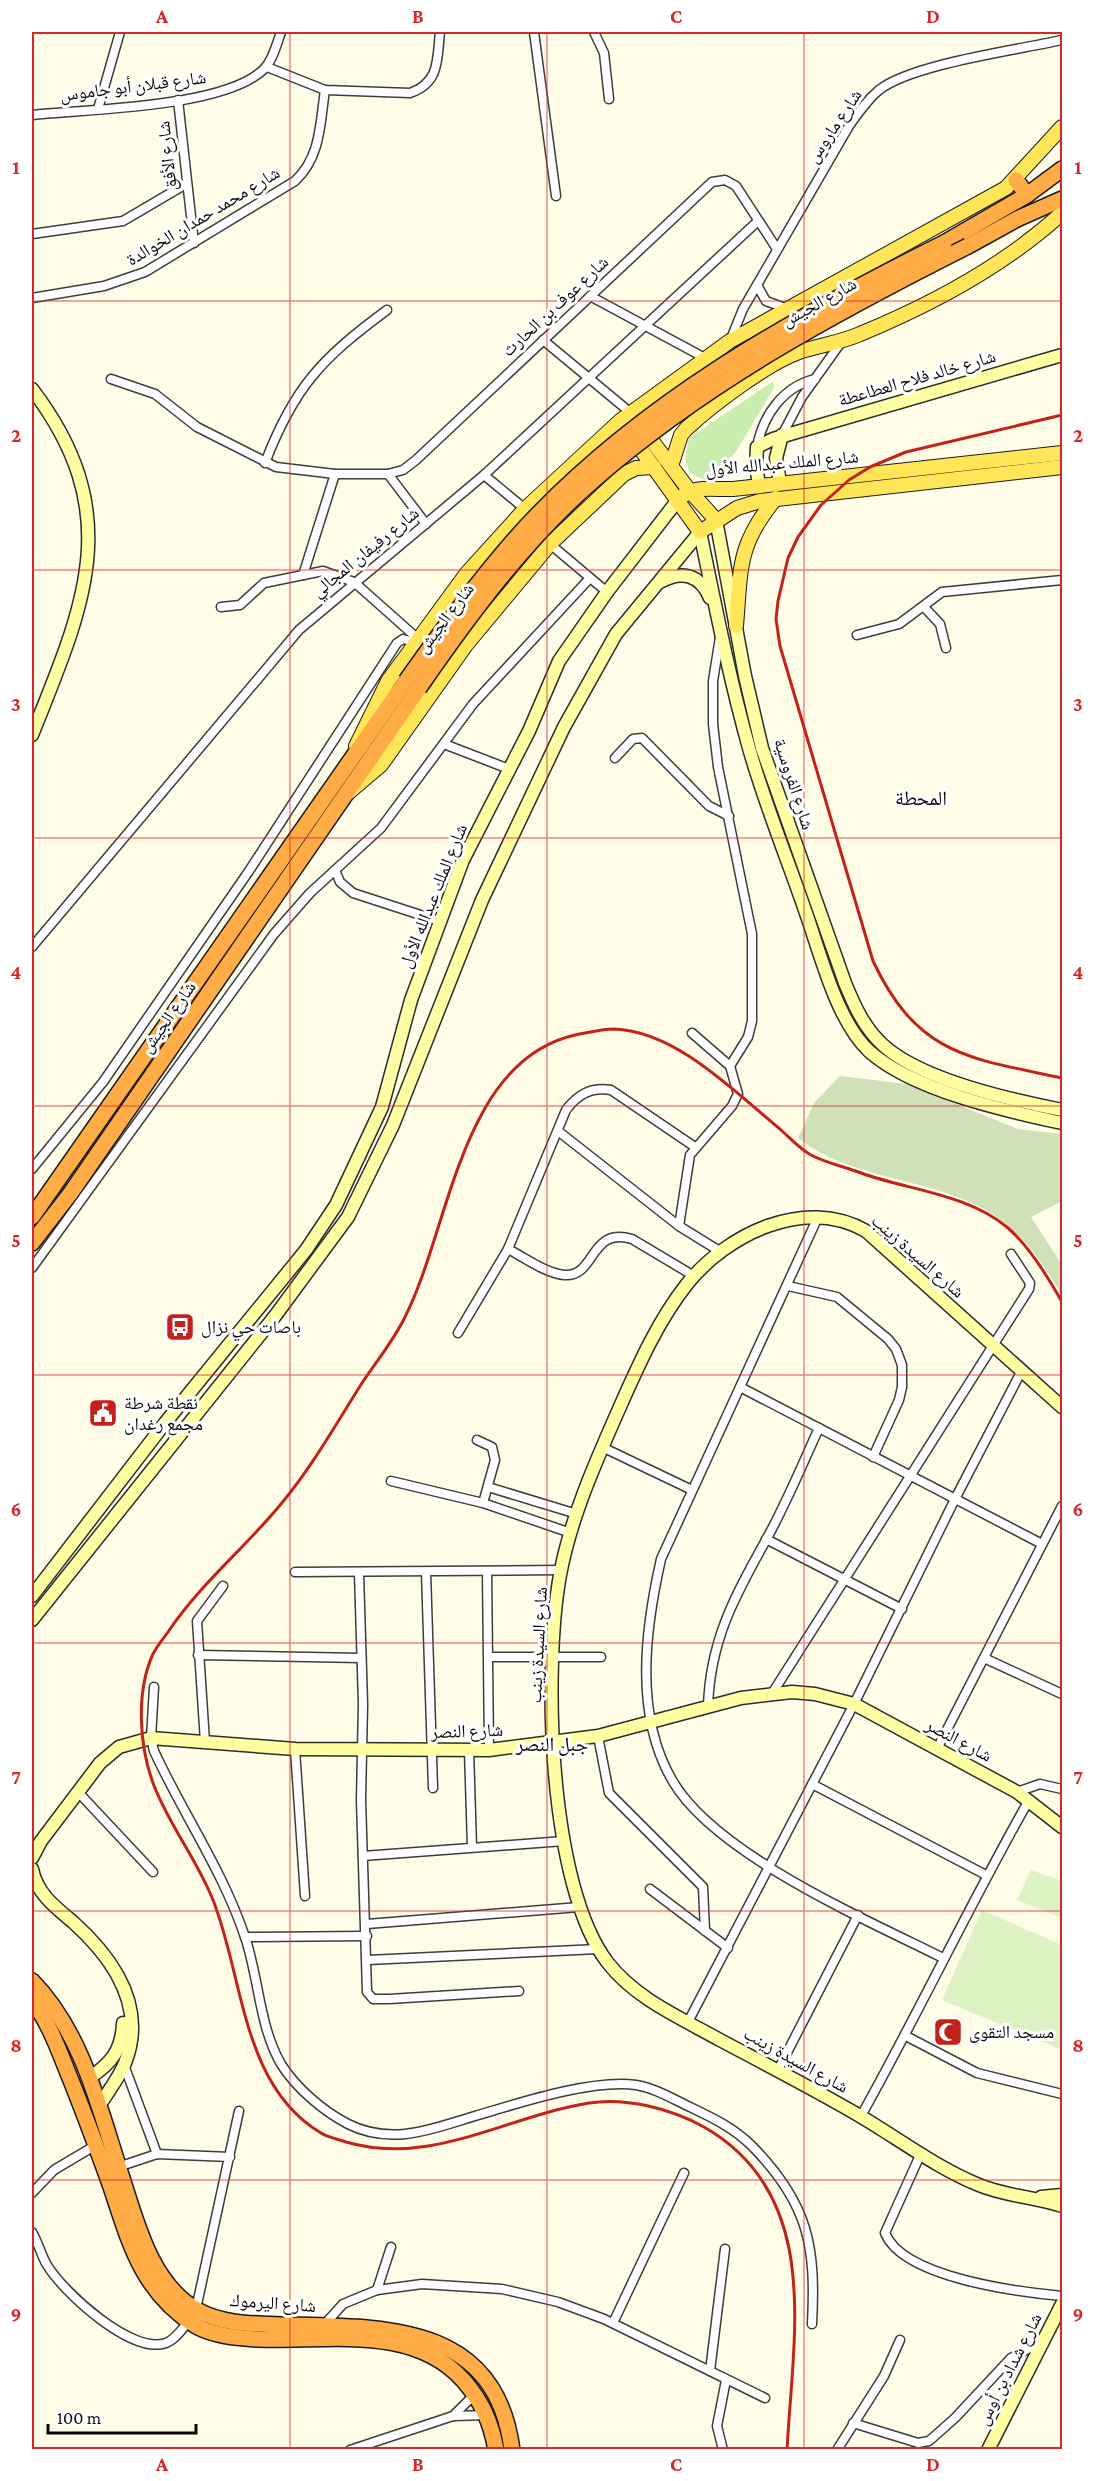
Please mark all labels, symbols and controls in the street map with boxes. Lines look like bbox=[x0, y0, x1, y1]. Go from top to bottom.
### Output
text: A bbox=[155, 5, 169, 27]
text: B bbox=[412, 5, 424, 27]
text: C bbox=[670, 5, 682, 27]
text: D bbox=[926, 5, 940, 27]
street label: شارع قبلان أبو جاموس bbox=[59, 66, 207, 106]
street label: شارع ماروس bbox=[802, 86, 867, 167]
street label: شارع الأفق bbox=[153, 120, 182, 192]
text: 1 bbox=[12, 156, 20, 178]
text: 1 bbox=[1074, 156, 1082, 178]
street label: شارع محمد حمدان الخوالدة bbox=[123, 162, 284, 271]
street label: شارع عوف بن الحارث bbox=[498, 252, 613, 361]
street label: شارع الجيش bbox=[778, 273, 860, 332]
street label: شارع خالد فلاح العطاعطة bbox=[836, 346, 998, 412]
text: 2 bbox=[11, 424, 21, 446]
text: 2 bbox=[1073, 424, 1083, 446]
street label: شارع الملك عبدالله الأول bbox=[705, 446, 860, 481]
street label: شارع رفيفان المجالي bbox=[307, 503, 426, 605]
street label: شارع الجيش bbox=[412, 579, 479, 658]
text: 3 bbox=[11, 693, 21, 715]
text: 3 bbox=[1073, 693, 1083, 715]
street label: شارع الفروسية bbox=[769, 736, 818, 832]
district label: المحطة bbox=[895, 787, 947, 809]
street label: شارع الملك عبدالله الأول bbox=[395, 821, 472, 971]
text: 4 bbox=[11, 961, 22, 983]
text: 4 bbox=[1073, 961, 1084, 983]
street label: شارع الجيش bbox=[136, 977, 201, 1057]
street label: شارع السيدة زينب bbox=[867, 1210, 969, 1303]
text: 5 bbox=[11, 1229, 21, 1251]
text: 5 bbox=[1073, 1229, 1083, 1251]
bus stop icon: باصات حي نزال bbox=[164, 1311, 196, 1343]
place label: باصات حي نزال bbox=[201, 1317, 301, 1342]
place label: نقطة شرطة مجمع رغدان bbox=[124, 1393, 203, 1436]
public building icon: نقطة شرطة مجمع رغدان bbox=[87, 1397, 119, 1429]
text: 6 bbox=[11, 1498, 21, 1520]
text: 6 bbox=[1073, 1498, 1083, 1520]
street label: شارع السيدة زينب bbox=[525, 1586, 552, 1704]
street label: شارع النصر bbox=[921, 1714, 996, 1767]
street label: شارع النصر bbox=[430, 1720, 503, 1743]
district label: جبل النصر bbox=[515, 1733, 589, 1756]
text: 7 bbox=[11, 1766, 21, 1788]
text: 7 bbox=[1073, 1766, 1083, 1788]
mosque icon: مسجد التقوى bbox=[932, 2016, 964, 2048]
place label: مسجد التقوى bbox=[969, 2022, 1054, 2043]
street label: شارع السيدة زينب bbox=[740, 2023, 852, 2098]
text: 8 bbox=[10, 2034, 22, 2056]
text: 8 bbox=[1072, 2034, 1084, 2056]
street label: شارع اليرموك bbox=[229, 2290, 317, 2317]
text: 9 bbox=[11, 2303, 21, 2325]
text: 9 bbox=[1073, 2303, 1083, 2325]
street label: شارع شداد بن أوس bbox=[972, 2309, 1047, 2429]
scale bar bbox=[48, 2397, 196, 2435]
text: 100 m bbox=[57, 2408, 102, 2428]
text: A bbox=[155, 2453, 169, 2475]
text: B bbox=[412, 2453, 424, 2475]
text: C bbox=[670, 2453, 682, 2475]
text: D bbox=[926, 2453, 940, 2475]

